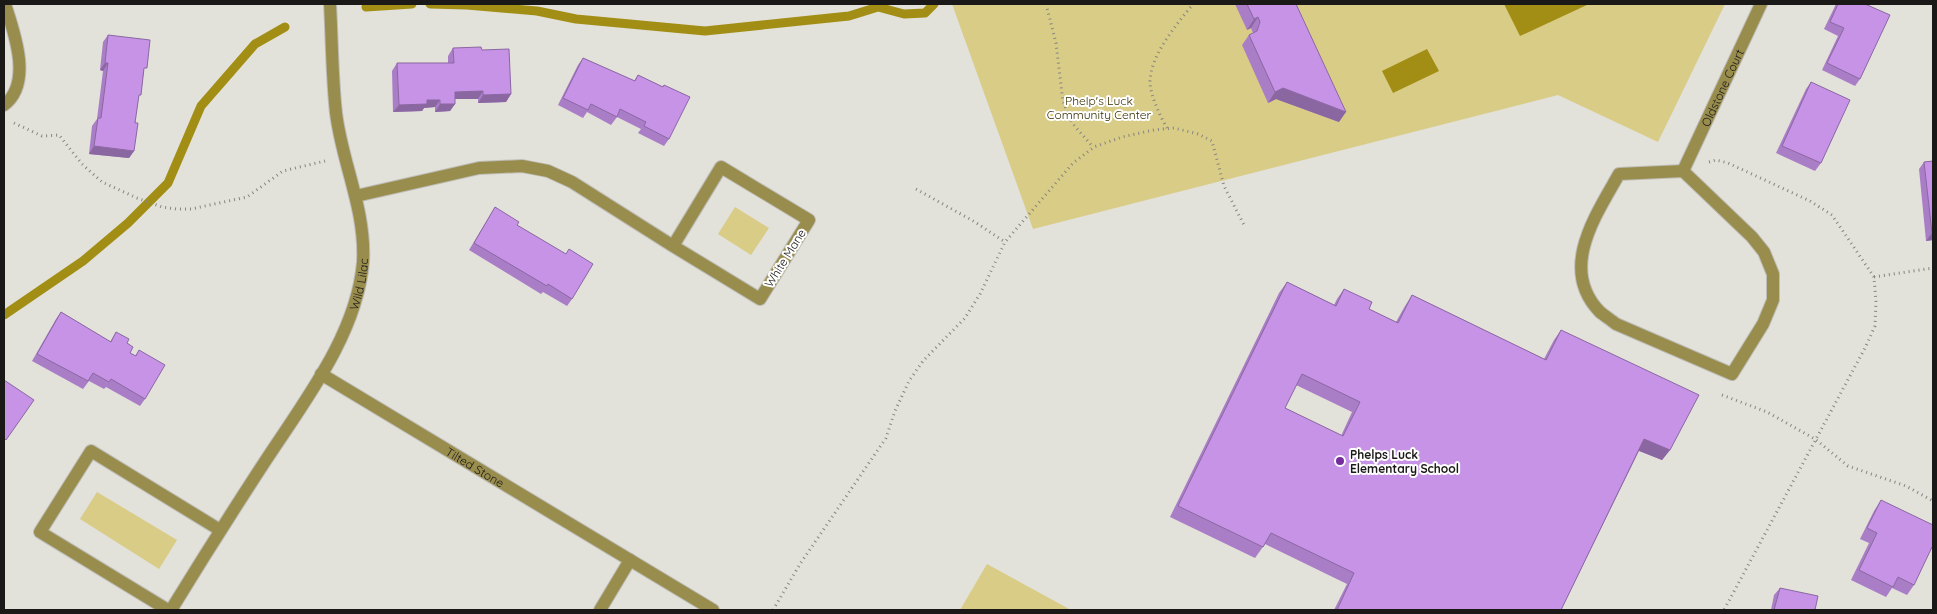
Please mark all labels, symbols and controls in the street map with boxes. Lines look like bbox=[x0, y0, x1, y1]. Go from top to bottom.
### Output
street label: Oldstone Court bbox=[1697, 47, 1746, 129]
park label: Phelp's Luck Community Center bbox=[1047, 93, 1152, 122]
street label: White Mane bbox=[761, 226, 809, 290]
street label: Wild Lilac bbox=[346, 258, 371, 312]
street label: Tilted Stone bbox=[443, 443, 507, 490]
place label: Phelps Luck Elementary School bbox=[1350, 447, 1459, 476]
marker: Phelps Luck Elementary School bbox=[1334, 455, 1346, 467]

